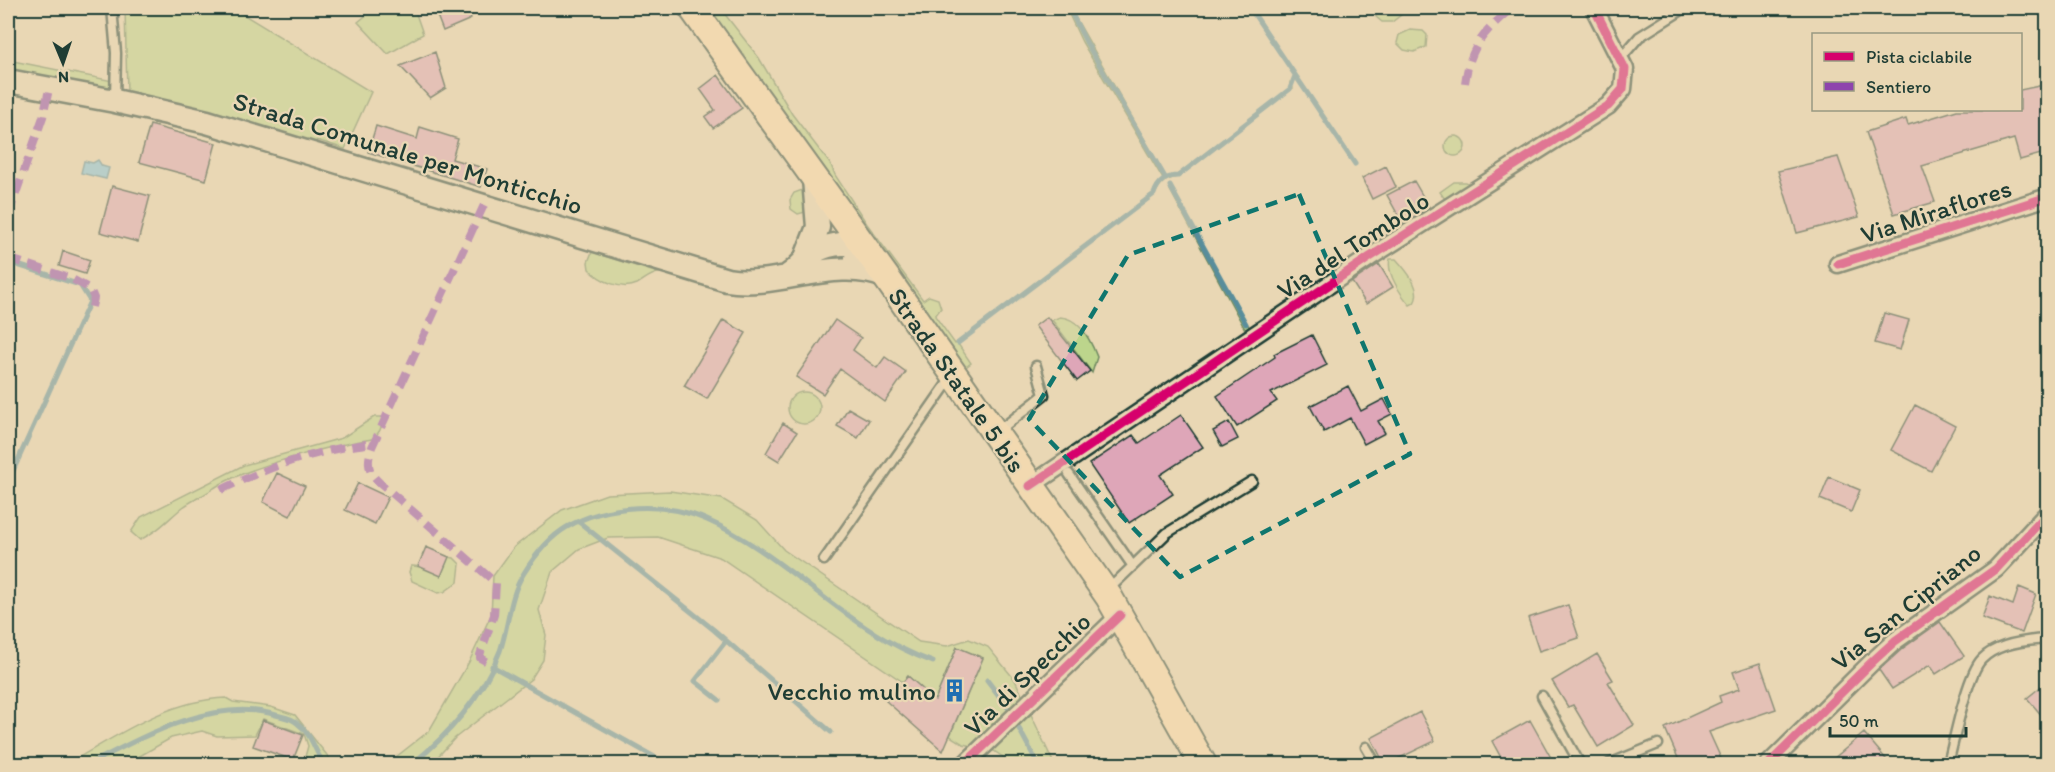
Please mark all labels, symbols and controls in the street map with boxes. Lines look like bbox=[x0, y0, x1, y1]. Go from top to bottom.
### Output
north arrow bbox=[33, 33, 93, 93]
legend bbox=[1812, 33, 2022, 111]
text: Pista ciclabile bbox=[1866, 46, 1972, 68]
text: N bbox=[58, 68, 69, 87]
text: Sentiero bbox=[1866, 76, 1931, 98]
street label: Strada Comunale per Monticchio bbox=[229, 85, 587, 221]
street label: Via Miraflores bbox=[1856, 172, 2016, 250]
street label: Via del Tombolo bbox=[1271, 184, 1435, 306]
street label: Strada Statale 5 bis bbox=[881, 281, 1033, 479]
street label: Via San Cipriano bbox=[1825, 537, 1987, 677]
street label: Via di Specchio bbox=[957, 605, 1097, 743]
place label: Vecchio mulino bbox=[768, 675, 936, 707]
building icon: Vecchio mulino bbox=[941, 678, 967, 704]
scale bar bbox=[1830, 700, 1966, 738]
text: 50 m bbox=[1839, 710, 1879, 732]

